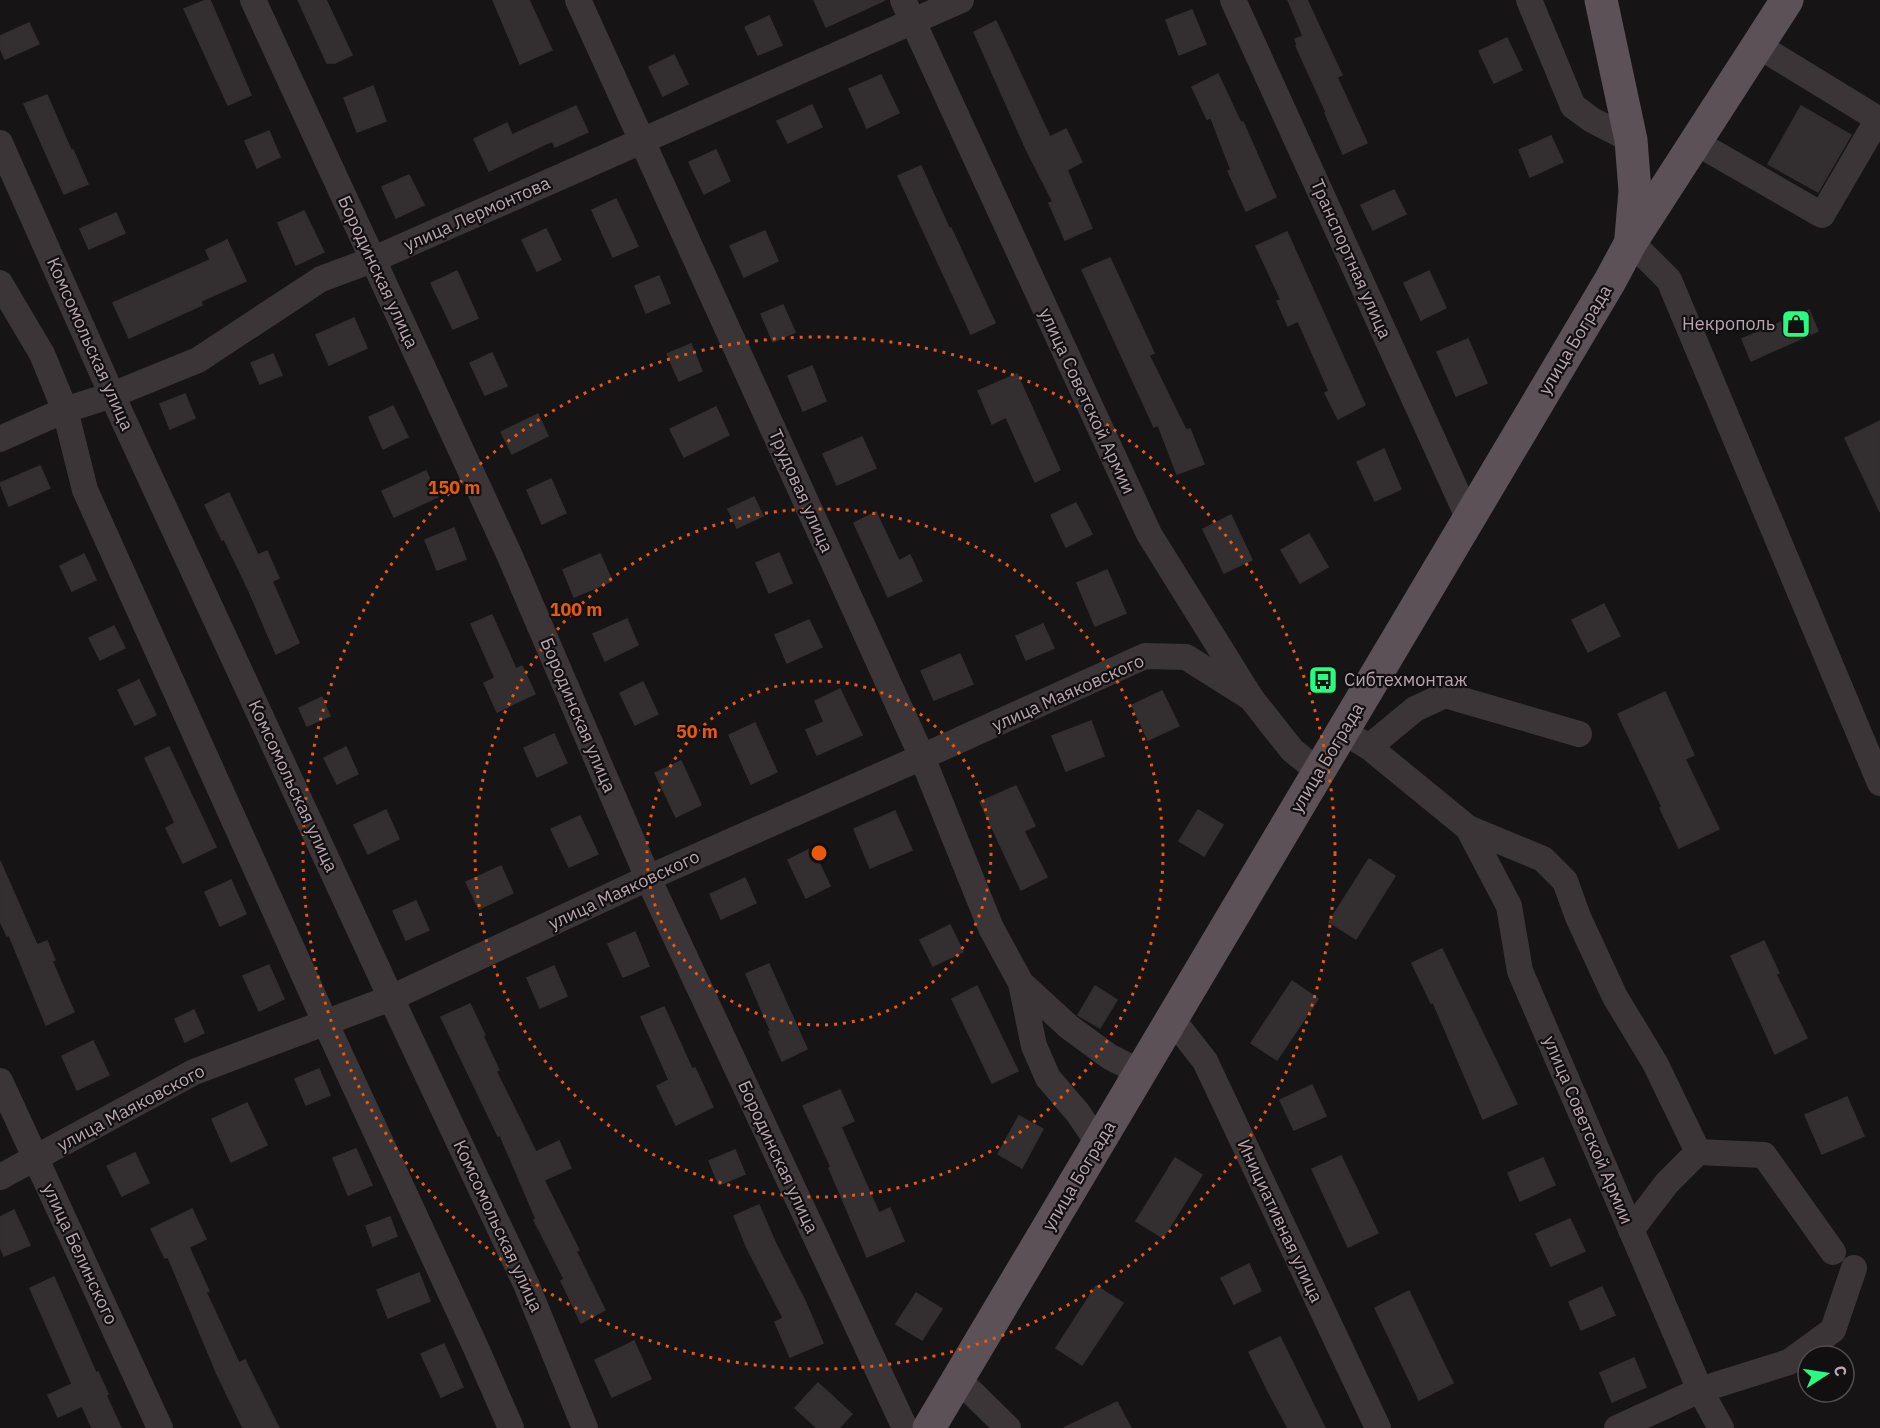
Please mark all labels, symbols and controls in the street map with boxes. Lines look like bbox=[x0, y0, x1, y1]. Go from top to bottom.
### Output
street label: улица Лермонтова bbox=[400, 171, 554, 256]
street label: Транспортная улица bbox=[1306, 175, 1397, 342]
street label: Бородинская улица bbox=[333, 192, 424, 352]
street label: Комсомольская улица bbox=[42, 254, 139, 434]
street label: улица Бограда bbox=[1533, 280, 1617, 399]
street label: улица Советской Армии bbox=[1034, 304, 1141, 497]
shop icon: Некрополь bbox=[1780, 308, 1812, 340]
place label: Некрополь bbox=[1682, 312, 1775, 335]
street label: Трудовая улица bbox=[764, 426, 839, 556]
text: 150 m bbox=[428, 476, 480, 499]
text: 100 m bbox=[550, 598, 602, 621]
street label: Бородинская улица bbox=[535, 634, 622, 796]
street label: улица Маяковского bbox=[988, 649, 1147, 736]
bus stop icon: Сибтехмонтаж bbox=[1307, 664, 1339, 696]
place label: Сибтехмонтаж bbox=[1344, 668, 1468, 691]
street label: Комсомольская улица bbox=[243, 696, 344, 876]
street label: улица Бограда bbox=[1285, 698, 1369, 817]
text: 50 m bbox=[676, 720, 718, 743]
centre of rings bbox=[809, 843, 829, 863]
street label: улица Маяковского bbox=[545, 844, 703, 935]
street label: улица Советской Армии bbox=[1538, 1032, 1639, 1228]
street label: улица Маяковского bbox=[53, 1059, 209, 1156]
street label: Бородинская улица bbox=[733, 1077, 824, 1237]
street label: улица Бограда bbox=[1037, 1116, 1121, 1235]
street label: Инициативная улица bbox=[1233, 1135, 1329, 1306]
street label: Комсомольская улица bbox=[448, 1136, 549, 1316]
street label: улица Белинского bbox=[38, 1180, 123, 1328]
north arrow bbox=[1796, 1344, 1856, 1404]
text: С bbox=[1830, 1364, 1852, 1378]

